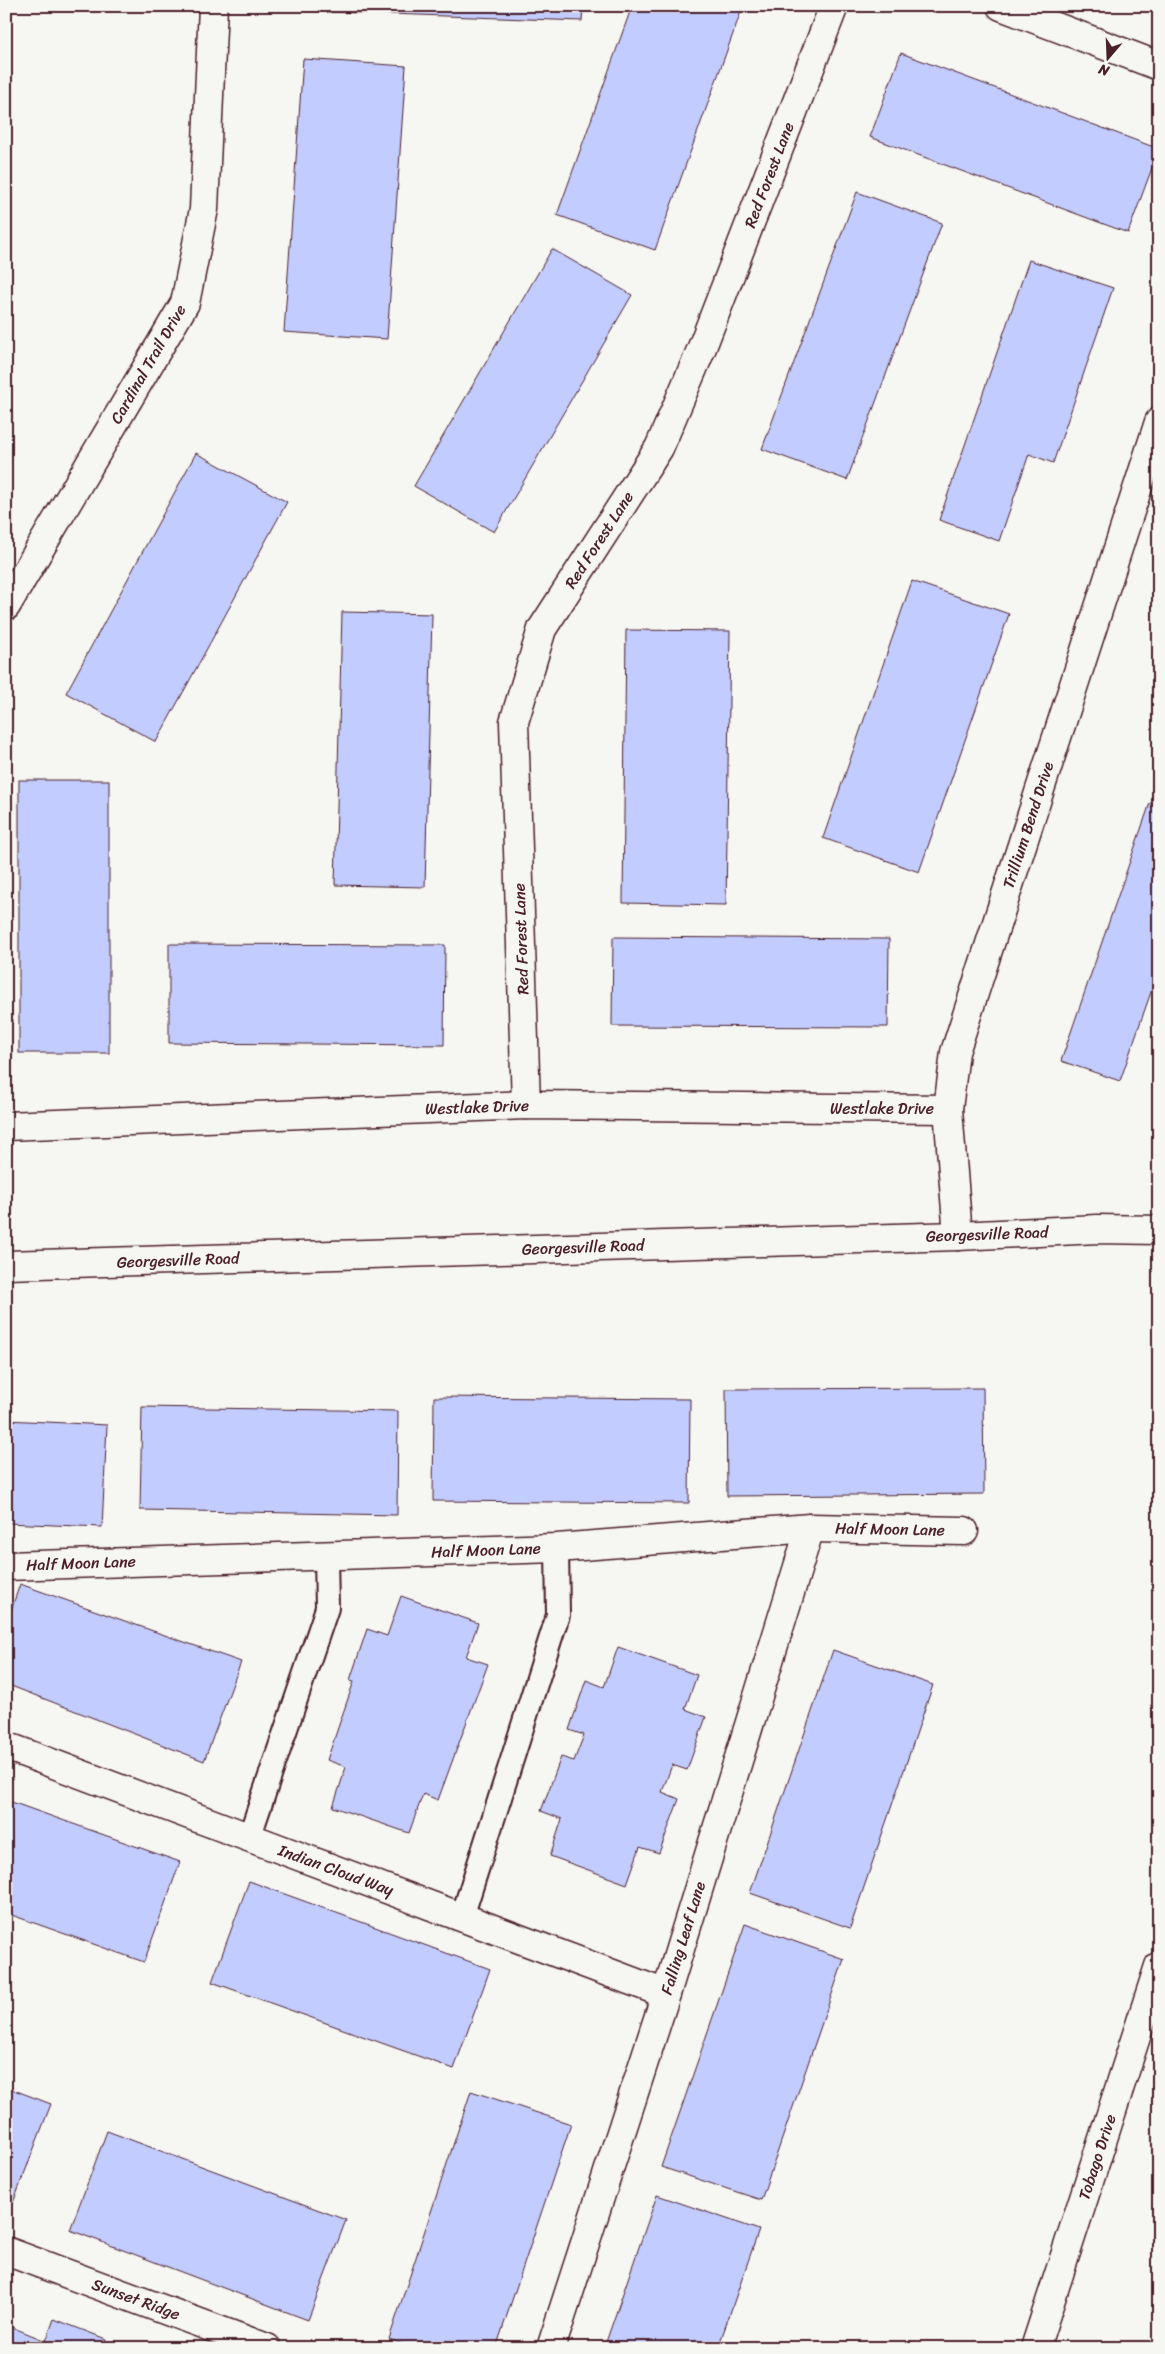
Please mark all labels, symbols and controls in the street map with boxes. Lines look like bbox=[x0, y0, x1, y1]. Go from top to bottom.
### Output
north arrow bbox=[1082, 32, 1132, 82]
text: N bbox=[1095, 56, 1114, 84]
street label: Red Forest Lane bbox=[735, 118, 803, 232]
street label: Cardinal Trail Drive bbox=[102, 299, 194, 429]
street label: Red Forest Lane bbox=[556, 485, 642, 595]
street label: Trillium Bend Drive bbox=[994, 757, 1062, 892]
street label: Red Forest Lane bbox=[505, 883, 537, 995]
street label: Westlake Drive bbox=[424, 1091, 530, 1123]
street label: Westlake Drive bbox=[830, 1094, 934, 1123]
street label: Georgesville Road bbox=[925, 1217, 1050, 1251]
street label: Georgesville Road bbox=[521, 1230, 646, 1264]
street label: Georgesville Road bbox=[116, 1243, 241, 1277]
street label: Half Moon Lane bbox=[835, 1514, 945, 1544]
street label: Half Moon Lane bbox=[431, 1534, 541, 1566]
street label: Half Moon Lane bbox=[26, 1547, 136, 1579]
street label: Indian Cloud Way bbox=[273, 1835, 399, 1905]
street label: Falling Leaf Lane bbox=[652, 1877, 714, 1998]
street label: Tobago Drive bbox=[1069, 2110, 1125, 2204]
street label: Sunset Ridge bbox=[88, 2270, 184, 2328]

